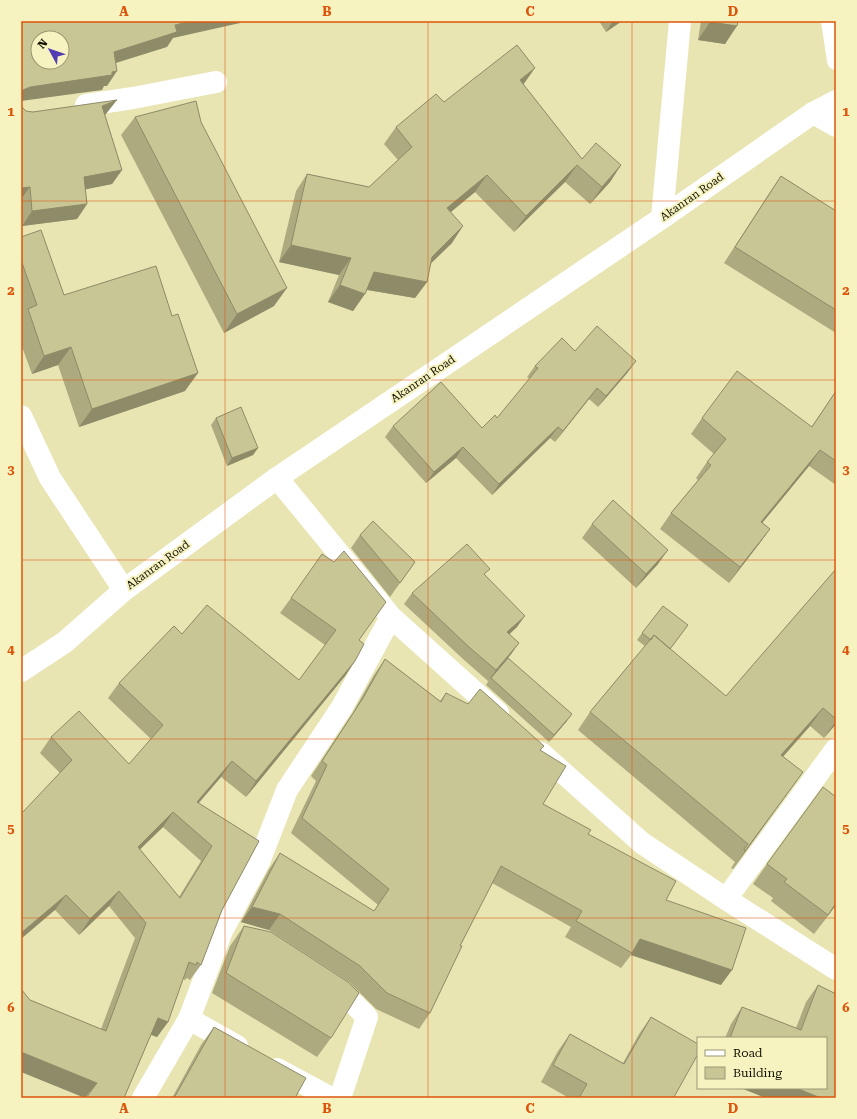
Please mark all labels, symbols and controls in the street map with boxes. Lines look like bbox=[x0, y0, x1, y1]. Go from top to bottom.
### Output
text: A bbox=[119, 4, 129, 19]
text: B bbox=[322, 4, 332, 19]
text: C bbox=[525, 4, 535, 19]
text: D bbox=[728, 4, 738, 19]
north arrow bbox=[30, 30, 70, 70]
text: N bbox=[35, 36, 51, 51]
text: 1 bbox=[7, 104, 15, 119]
text: 1 bbox=[842, 104, 850, 119]
street label: Akanran Road bbox=[658, 170, 726, 224]
text: 2 bbox=[7, 283, 15, 298]
text: 2 bbox=[842, 283, 850, 298]
street label: Akanran Road bbox=[388, 353, 458, 405]
text: 3 bbox=[7, 462, 15, 477]
text: 3 bbox=[842, 462, 850, 477]
street label: Akanran Road bbox=[124, 538, 192, 592]
text: 4 bbox=[7, 642, 15, 657]
text: 4 bbox=[842, 642, 850, 657]
text: 5 bbox=[7, 821, 15, 836]
text: 5 bbox=[842, 821, 850, 836]
text: 6 bbox=[7, 1000, 15, 1015]
text: 6 bbox=[842, 1000, 850, 1015]
legend bbox=[697, 1037, 827, 1089]
text: Road bbox=[733, 1046, 763, 1060]
text: Building bbox=[733, 1066, 782, 1080]
text: A bbox=[119, 1101, 129, 1116]
text: B bbox=[322, 1101, 332, 1116]
text: C bbox=[525, 1101, 535, 1116]
text: D bbox=[728, 1101, 738, 1116]

